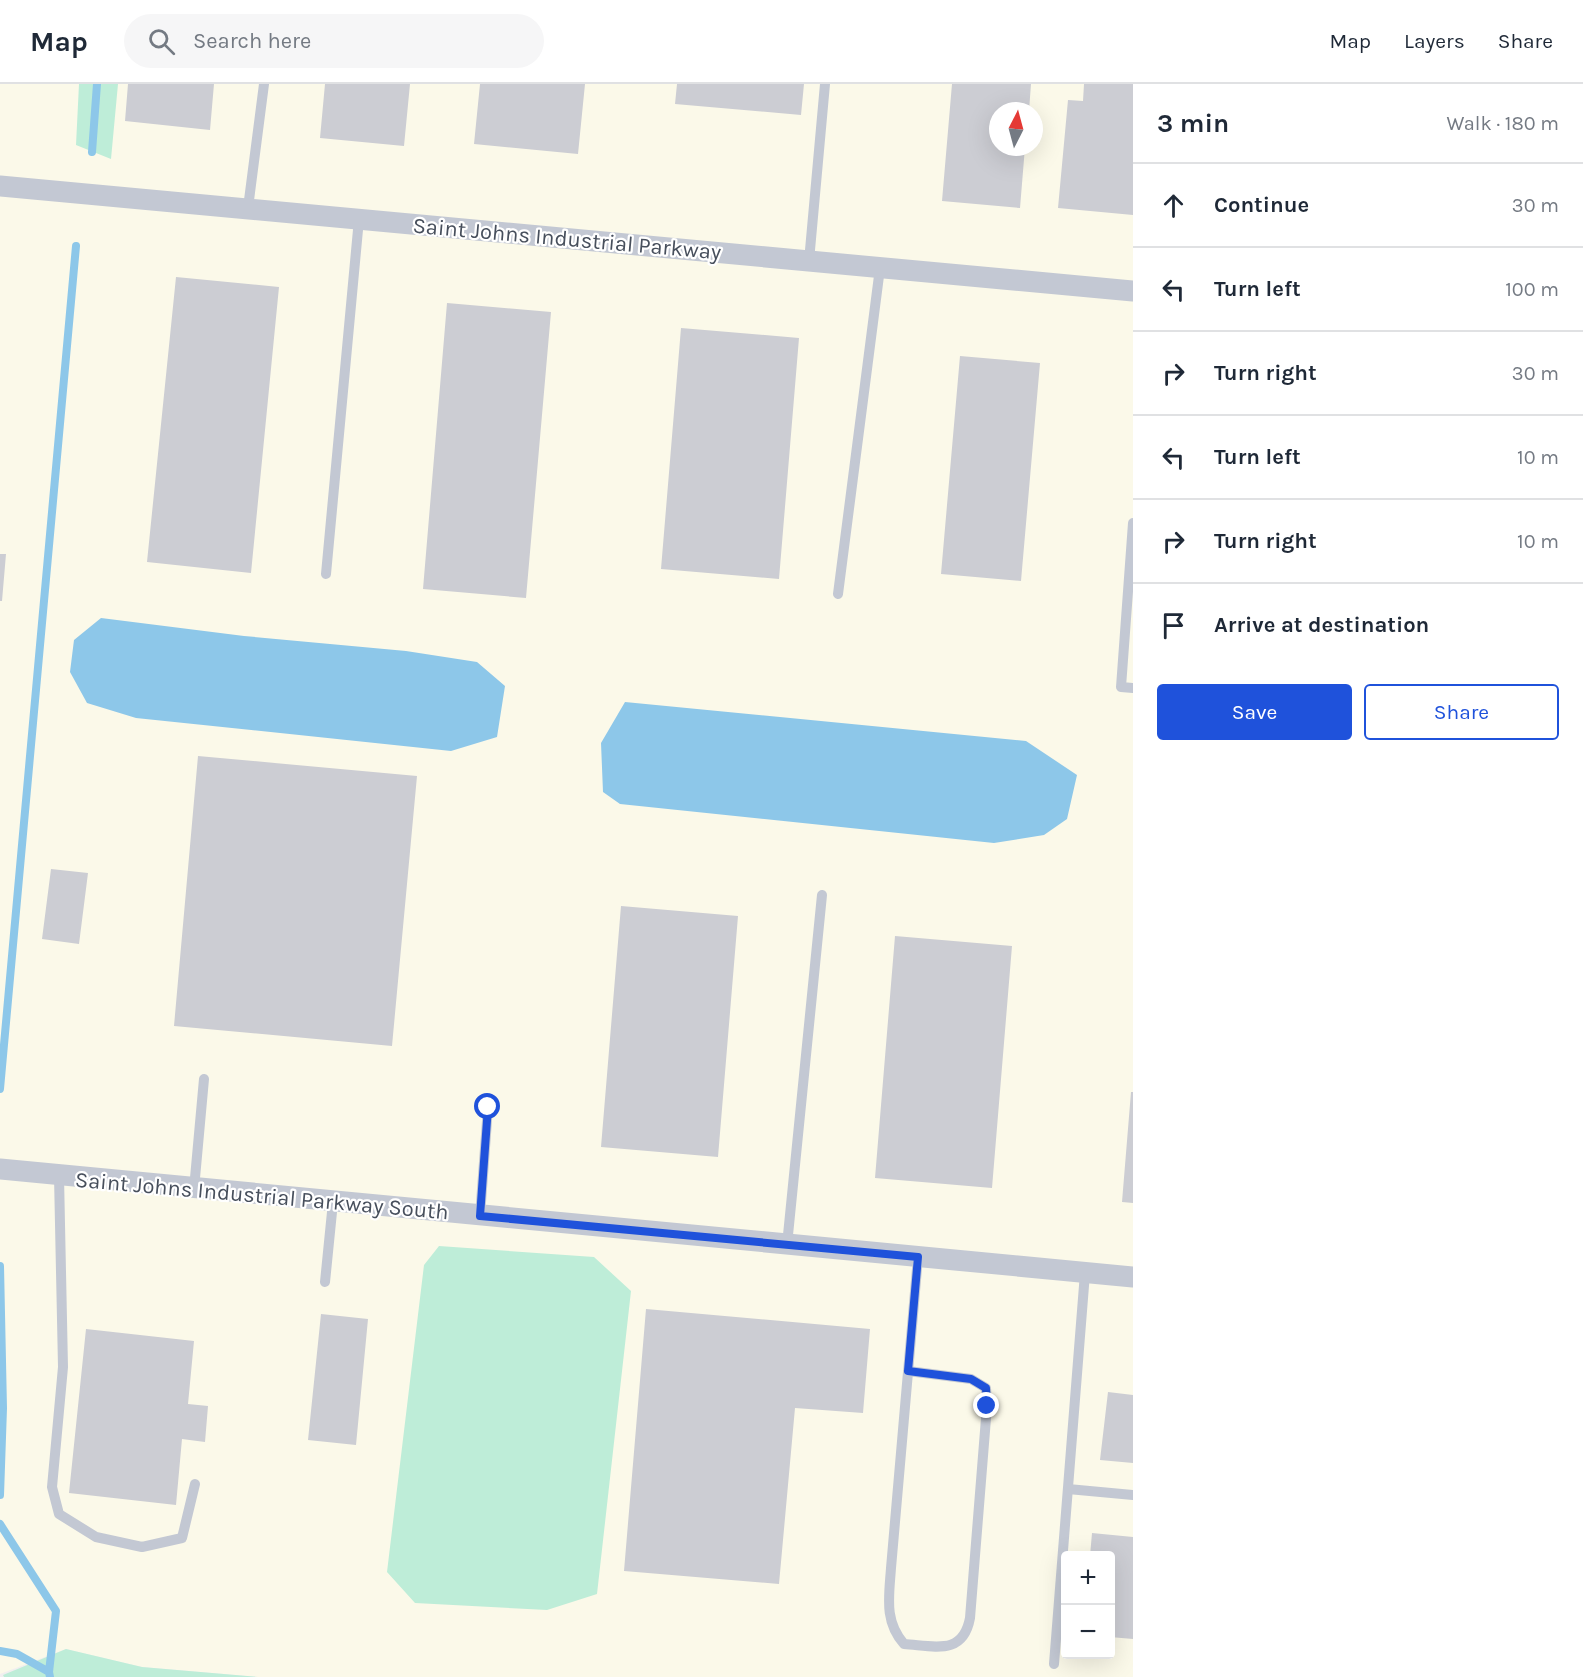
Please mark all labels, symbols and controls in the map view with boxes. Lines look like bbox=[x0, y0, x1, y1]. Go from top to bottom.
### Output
search box bbox=[124, 14, 544, 68]
text: Map bbox=[30, 25, 88, 58]
icon: search bbox=[145, 25, 178, 58]
text: Search here bbox=[193, 28, 311, 54]
text: Map bbox=[1329, 29, 1371, 53]
text: Layers bbox=[1404, 29, 1465, 53]
text: Share bbox=[1498, 29, 1553, 53]
north arrow bbox=[989, 102, 1043, 156]
text: 3 min bbox=[1157, 108, 1229, 139]
text: Walk · 180 m bbox=[1447, 112, 1559, 135]
icon: ahead bbox=[1157, 189, 1190, 222]
text: Continue bbox=[1214, 192, 1309, 218]
text: 30 m bbox=[1512, 194, 1559, 217]
street label: Saint Johns Industrial Parkway bbox=[412, 213, 722, 265]
icon: left bbox=[1157, 273, 1190, 306]
text: Turn left bbox=[1214, 276, 1301, 302]
text: 100 m bbox=[1505, 278, 1559, 301]
icon: right bbox=[1157, 357, 1190, 390]
text: Turn right bbox=[1214, 360, 1317, 386]
text: 30 m bbox=[1512, 362, 1559, 385]
icon: left bbox=[1157, 441, 1190, 474]
text: Turn left bbox=[1214, 444, 1301, 470]
text: 10 m bbox=[1517, 446, 1559, 469]
icon: right bbox=[1157, 525, 1190, 558]
text: Turn right bbox=[1214, 528, 1317, 554]
text: 10 m bbox=[1517, 530, 1559, 553]
icon: arrive bbox=[1157, 609, 1190, 642]
text: Arrive at destination bbox=[1214, 612, 1429, 638]
button: Save bbox=[1157, 684, 1352, 740]
button: Share bbox=[1364, 684, 1559, 740]
route start bbox=[474, 1093, 500, 1119]
street label: Saint Johns Industrial Parkway South bbox=[74, 1167, 450, 1225]
route end bbox=[973, 1392, 999, 1418]
map controls bbox=[1061, 1551, 1115, 1659]
button: + bbox=[1061, 1551, 1115, 1605]
button: − bbox=[1061, 1605, 1115, 1659]

